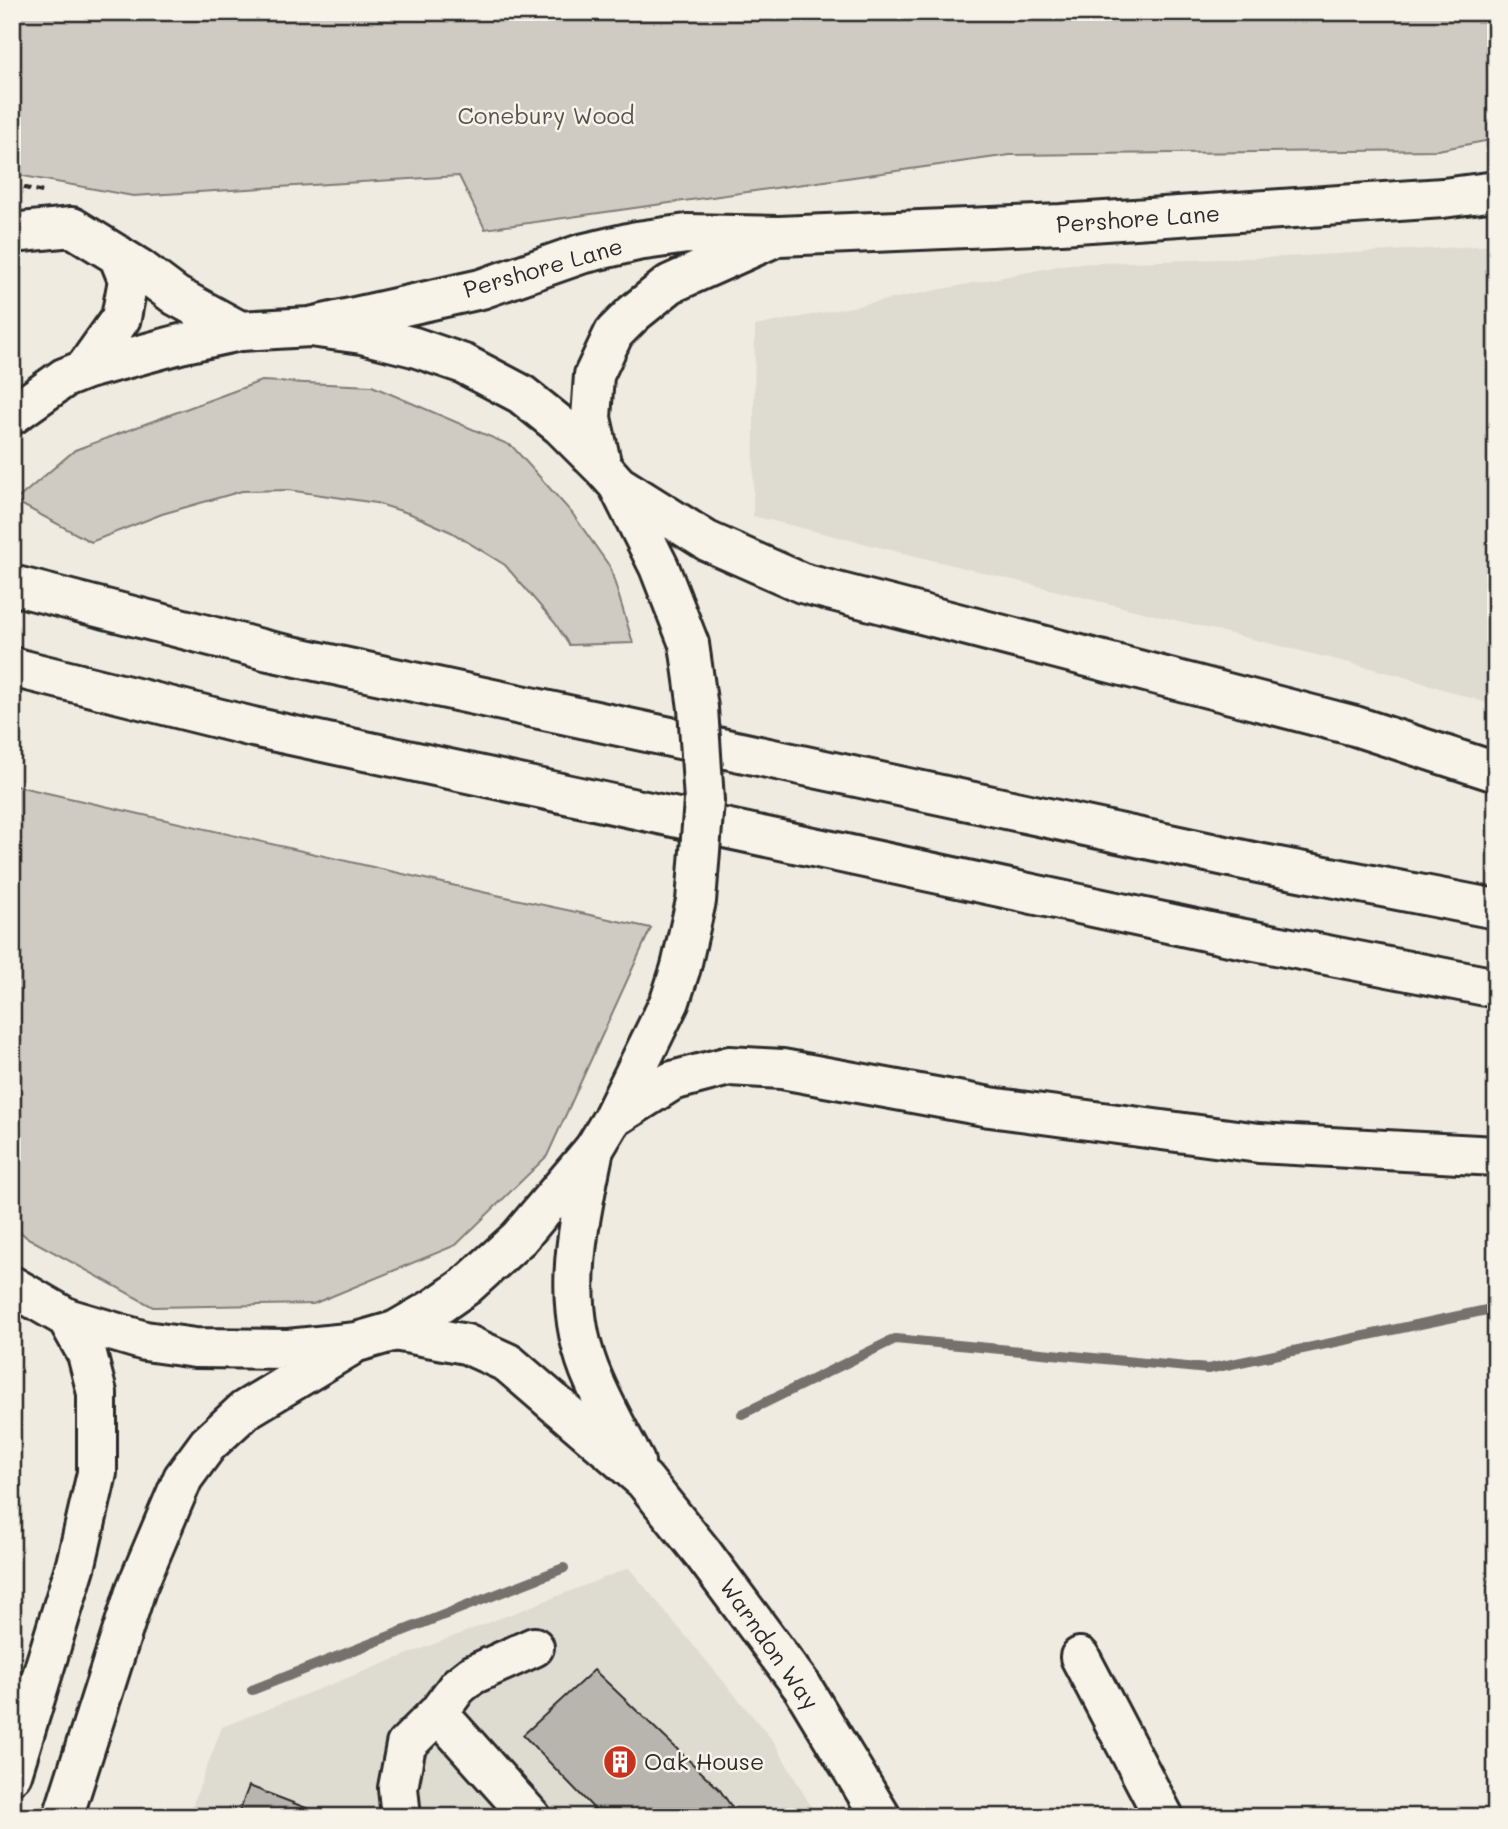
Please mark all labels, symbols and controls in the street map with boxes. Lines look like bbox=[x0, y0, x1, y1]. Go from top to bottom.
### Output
park label: Conebury Wood bbox=[457, 100, 635, 130]
street label: Pershore Lane bbox=[1055, 197, 1221, 239]
street label: Pershore Lane bbox=[460, 230, 626, 304]
street label: Warndon Way bbox=[713, 1572, 826, 1715]
building icon: Oak House bbox=[601, 1743, 639, 1781]
place label: Oak House bbox=[644, 1746, 764, 1776]

